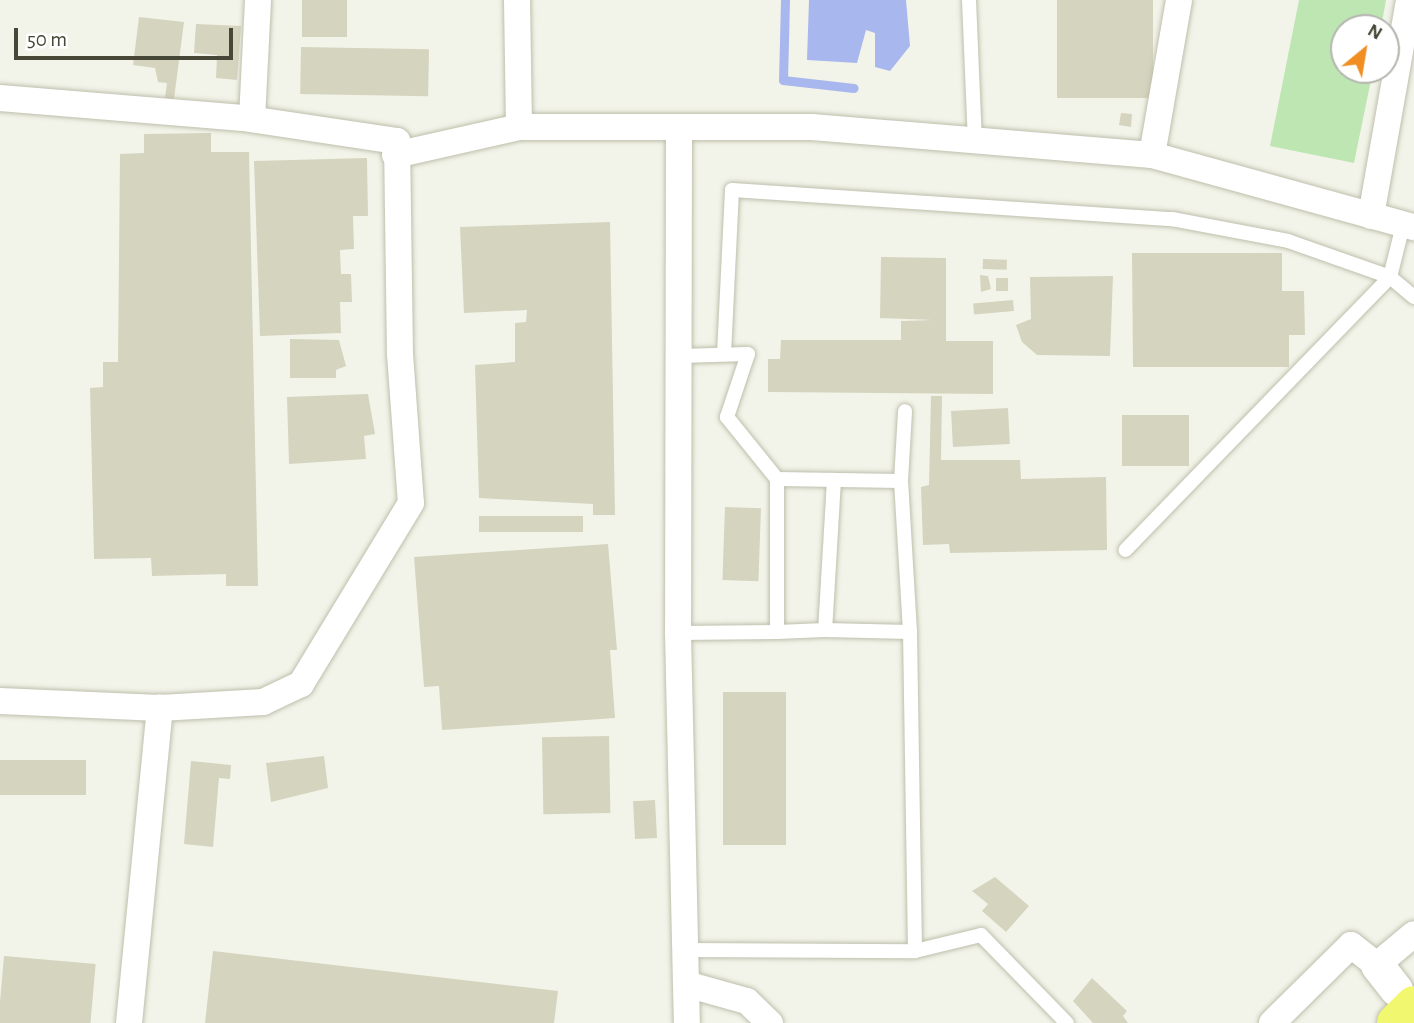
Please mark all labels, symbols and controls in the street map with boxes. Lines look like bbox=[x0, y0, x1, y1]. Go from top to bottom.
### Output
scale bar bbox=[18, 14, 236, 58]
north arrow bbox=[1330, 14, 1400, 84]
text: N bbox=[1364, 21, 1385, 44]
text: 50 m bbox=[27, 29, 67, 50]

